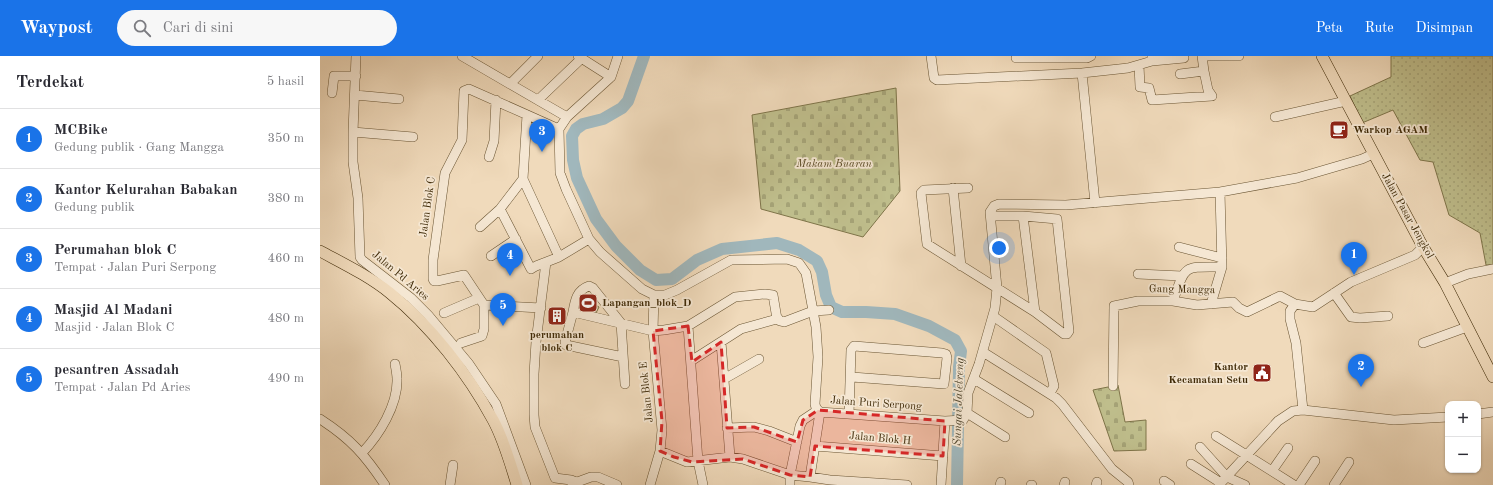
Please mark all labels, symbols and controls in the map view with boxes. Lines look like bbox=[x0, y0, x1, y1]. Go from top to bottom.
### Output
search box bbox=[117, 10, 397, 46]
icon: search bbox=[131, 17, 153, 39]
text: Waypost bbox=[20, 19, 93, 38]
text: Cari di sini bbox=[163, 21, 233, 36]
text: Peta bbox=[1316, 21, 1343, 35]
text: Rute bbox=[1365, 21, 1394, 35]
text: Disimpan bbox=[1416, 21, 1473, 35]
text: Terdekat bbox=[16, 74, 84, 91]
text: 5 hasil bbox=[267, 75, 304, 88]
pin: 3 bbox=[529, 119, 555, 152]
cafe icon: Warkop AGAM bbox=[1328, 119, 1350, 141]
text: MCBike bbox=[54, 123, 108, 138]
place label: Warkop AGAM bbox=[1353, 125, 1428, 136]
text: 1 bbox=[25, 132, 33, 145]
text: 350 m bbox=[267, 132, 304, 145]
text: Gedung publik · Gang Mangga bbox=[54, 141, 224, 154]
park label: Makam Buaran bbox=[795, 159, 873, 170]
street label: Jalan Pasar Jengkol bbox=[1379, 171, 1435, 261]
street label: Jalan Blok C bbox=[418, 176, 438, 238]
text: Kantor Kelurahan Babakan bbox=[54, 183, 238, 198]
text: 2 bbox=[25, 192, 33, 205]
text: 380 m bbox=[267, 192, 304, 205]
text: Gedung publik bbox=[54, 201, 135, 214]
your location bbox=[989, 238, 1009, 258]
pin: 1 bbox=[1341, 242, 1367, 275]
text: Perumahan blok C bbox=[54, 243, 176, 258]
pin: 4 bbox=[497, 243, 523, 276]
street label: Jalan Pd Aries bbox=[370, 249, 431, 303]
text: 3 bbox=[25, 252, 33, 265]
text: 460 m bbox=[267, 252, 304, 265]
text: Tempat · Jalan Puri Serpong bbox=[54, 261, 216, 274]
street label: Gang Mangga bbox=[1149, 284, 1216, 296]
sports icon: Lapangan_blok_D bbox=[577, 292, 599, 314]
pin: 5 bbox=[490, 293, 516, 326]
place label: Lapangan_blok_D bbox=[602, 298, 692, 309]
text: Masjid Al Madani bbox=[54, 303, 173, 318]
building icon: perumahan blok C bbox=[546, 305, 568, 327]
text: 4 bbox=[25, 312, 33, 325]
text: 480 m bbox=[267, 312, 304, 325]
text: Masjid · Jalan Blok C bbox=[54, 321, 174, 334]
place label: perumahan blok C bbox=[530, 330, 584, 354]
pin: 2 bbox=[1348, 354, 1374, 387]
water label: Sungai Jaletreng bbox=[951, 357, 967, 446]
street label: Jalan Blok E bbox=[638, 361, 656, 423]
place label: Kantor Kecamatan Setu bbox=[1168, 362, 1248, 386]
public building icon: Kantor Kecamatan Setu bbox=[1251, 362, 1273, 384]
text: pesantren Assadah bbox=[54, 363, 179, 378]
text: 5 bbox=[25, 372, 33, 385]
text: 490 m bbox=[267, 372, 304, 385]
text: Tempat · Jalan Pd Aries bbox=[54, 381, 190, 394]
street label: Jalan Puri Serpong bbox=[830, 395, 922, 413]
map controls bbox=[1445, 401, 1481, 473]
button: + bbox=[1445, 401, 1481, 437]
street label: Jalan Blok H bbox=[848, 431, 912, 447]
button: − bbox=[1445, 437, 1481, 473]

